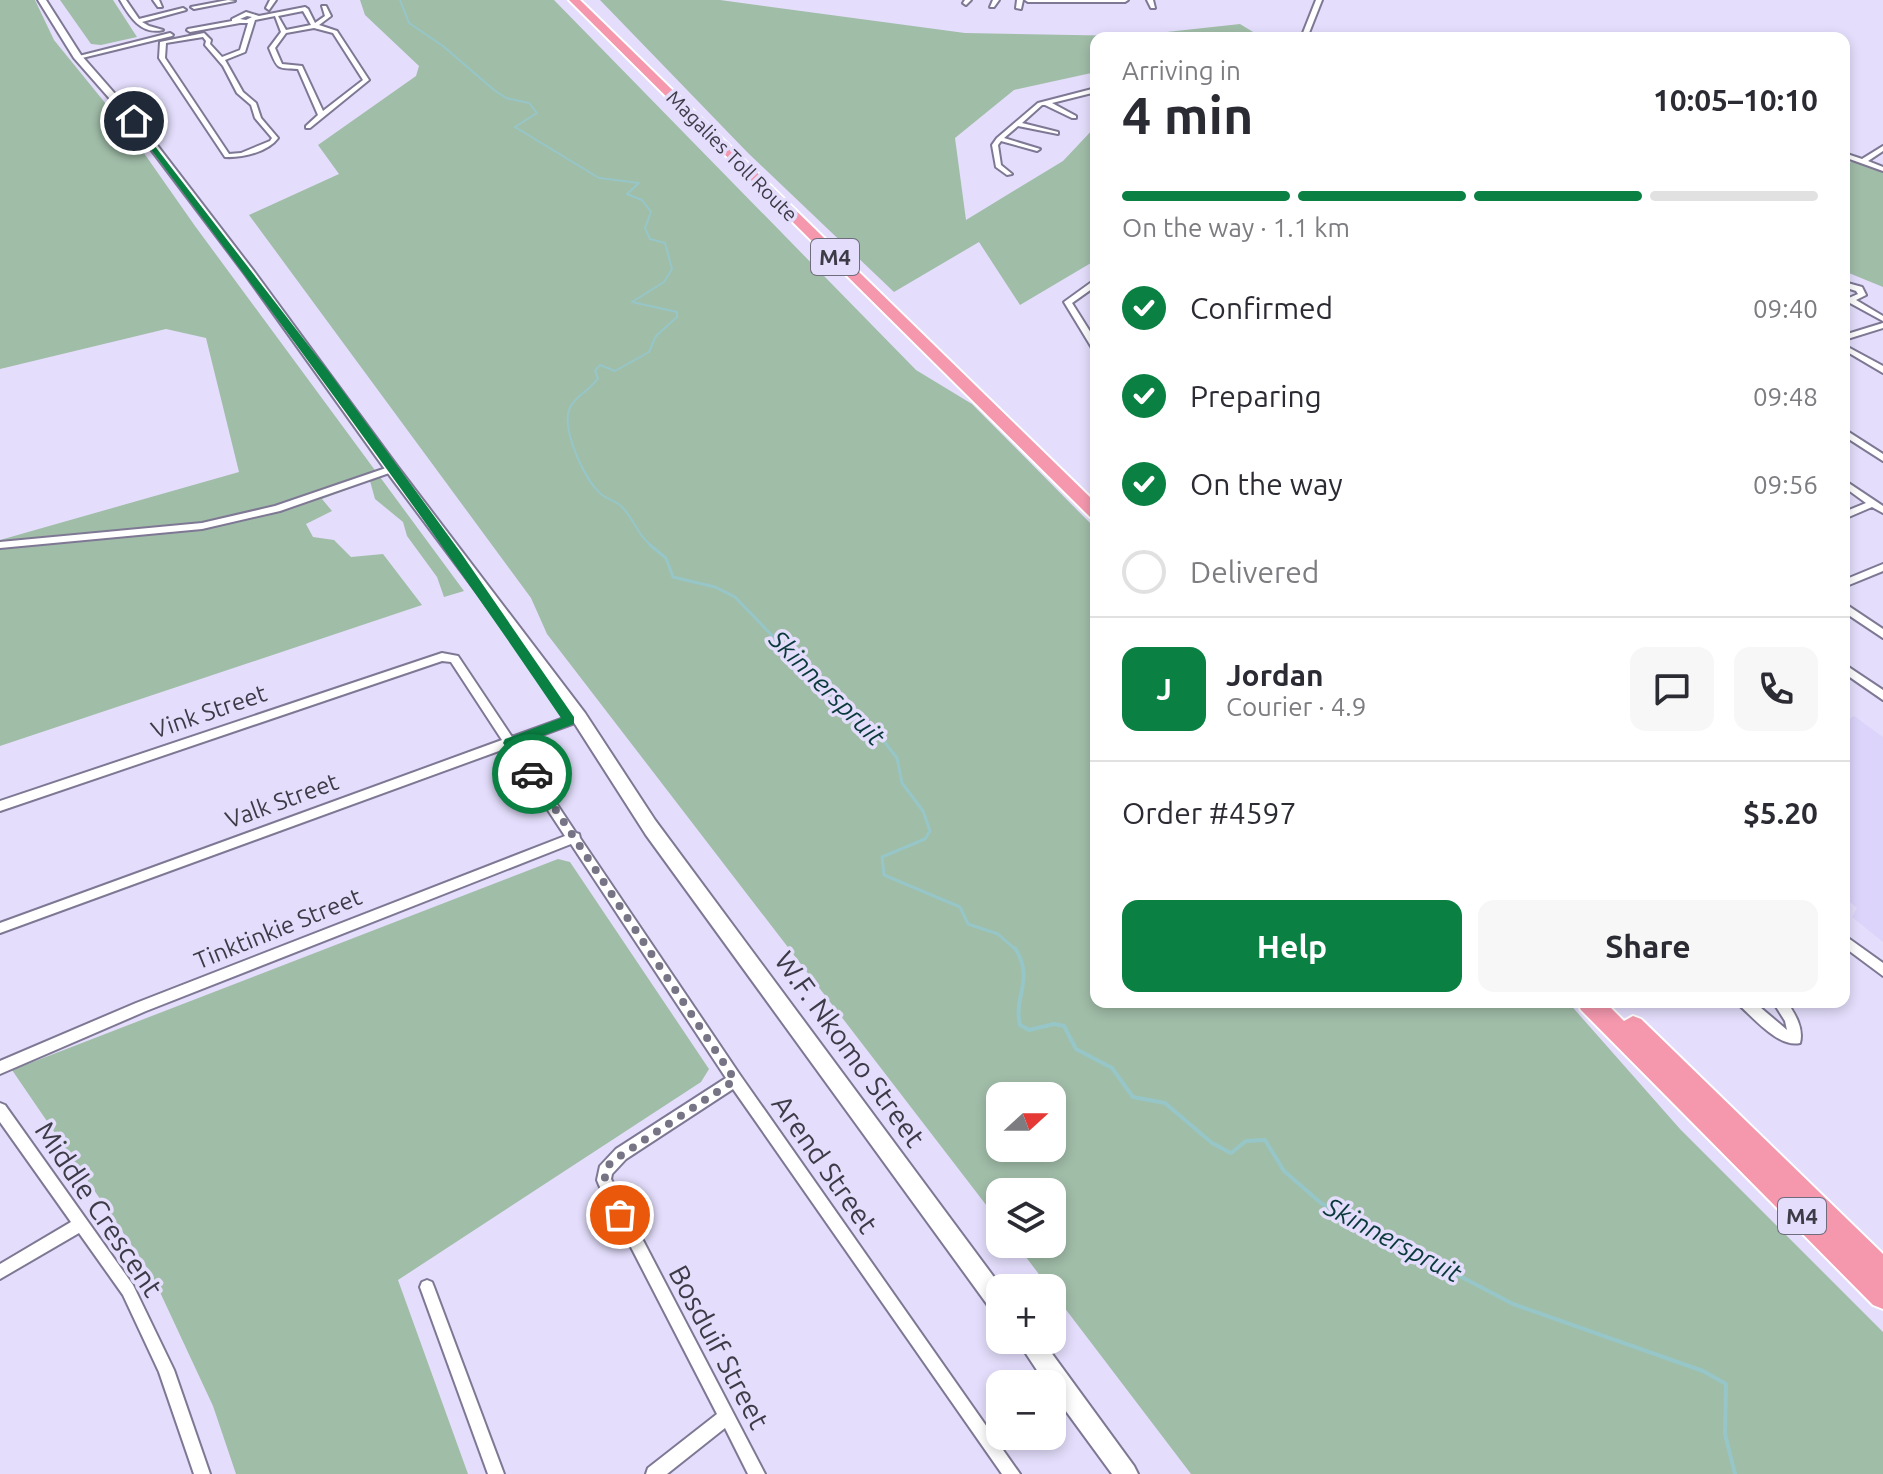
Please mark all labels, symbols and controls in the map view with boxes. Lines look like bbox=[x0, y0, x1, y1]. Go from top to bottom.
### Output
text: Arriving in bbox=[1122, 56, 1241, 85]
text: 10:05–10:10 bbox=[1653, 83, 1818, 117]
street label: Magalies Toll Route bbox=[662, 86, 802, 226]
text: 4 min bbox=[1122, 86, 1253, 144]
pin bbox=[100, 87, 168, 155]
icon: home bbox=[112, 99, 156, 143]
text: On the way · 1.1 km bbox=[1122, 213, 1350, 242]
road number: M4 bbox=[811, 239, 859, 275]
icon: check bbox=[1122, 286, 1166, 330]
text: Confirmed bbox=[1190, 291, 1333, 325]
text: 09:40 bbox=[1753, 294, 1818, 323]
icon: check bbox=[1122, 374, 1166, 418]
text: Preparing bbox=[1190, 379, 1322, 413]
text: 09:48 bbox=[1753, 382, 1818, 411]
icon: check bbox=[1122, 462, 1166, 506]
text: On the way bbox=[1190, 467, 1343, 501]
text: 09:56 bbox=[1753, 470, 1818, 499]
text: Delivered bbox=[1190, 555, 1319, 589]
water label: Skinnerspruit bbox=[763, 623, 891, 752]
button: chat bbox=[1630, 647, 1714, 731]
button: phone bbox=[1734, 647, 1818, 731]
text: Jordan bbox=[1226, 658, 1324, 692]
text: J bbox=[1156, 672, 1172, 706]
street label: Vink Street bbox=[148, 679, 271, 744]
text: Courier · 4.9 bbox=[1226, 692, 1366, 721]
courier bbox=[492, 734, 572, 814]
icon: car bbox=[510, 752, 554, 796]
street label: Valk Street bbox=[222, 767, 342, 833]
text: Order #4597 bbox=[1122, 796, 1296, 830]
text: $5.20 bbox=[1743, 796, 1818, 830]
street label: Tinktinkie Street bbox=[190, 882, 366, 974]
button: Help bbox=[1122, 900, 1462, 992]
button: Share bbox=[1478, 900, 1818, 992]
street label: W.F. Nkomo Street bbox=[769, 945, 932, 1152]
north arrow bbox=[986, 1082, 1066, 1162]
map controls bbox=[986, 1082, 1066, 1450]
street label: Arend Street bbox=[766, 1089, 884, 1239]
street label: Middle Crescent bbox=[30, 1116, 169, 1302]
button: layers bbox=[986, 1178, 1066, 1258]
pin bbox=[586, 1181, 654, 1249]
water label: Skinnerspruit bbox=[1319, 1191, 1467, 1288]
icon: bag bbox=[598, 1193, 642, 1237]
road number: M4 bbox=[1778, 1198, 1826, 1234]
street label: Bosduif Street bbox=[663, 1260, 776, 1434]
button: + bbox=[986, 1274, 1066, 1354]
button: − bbox=[986, 1370, 1066, 1450]

